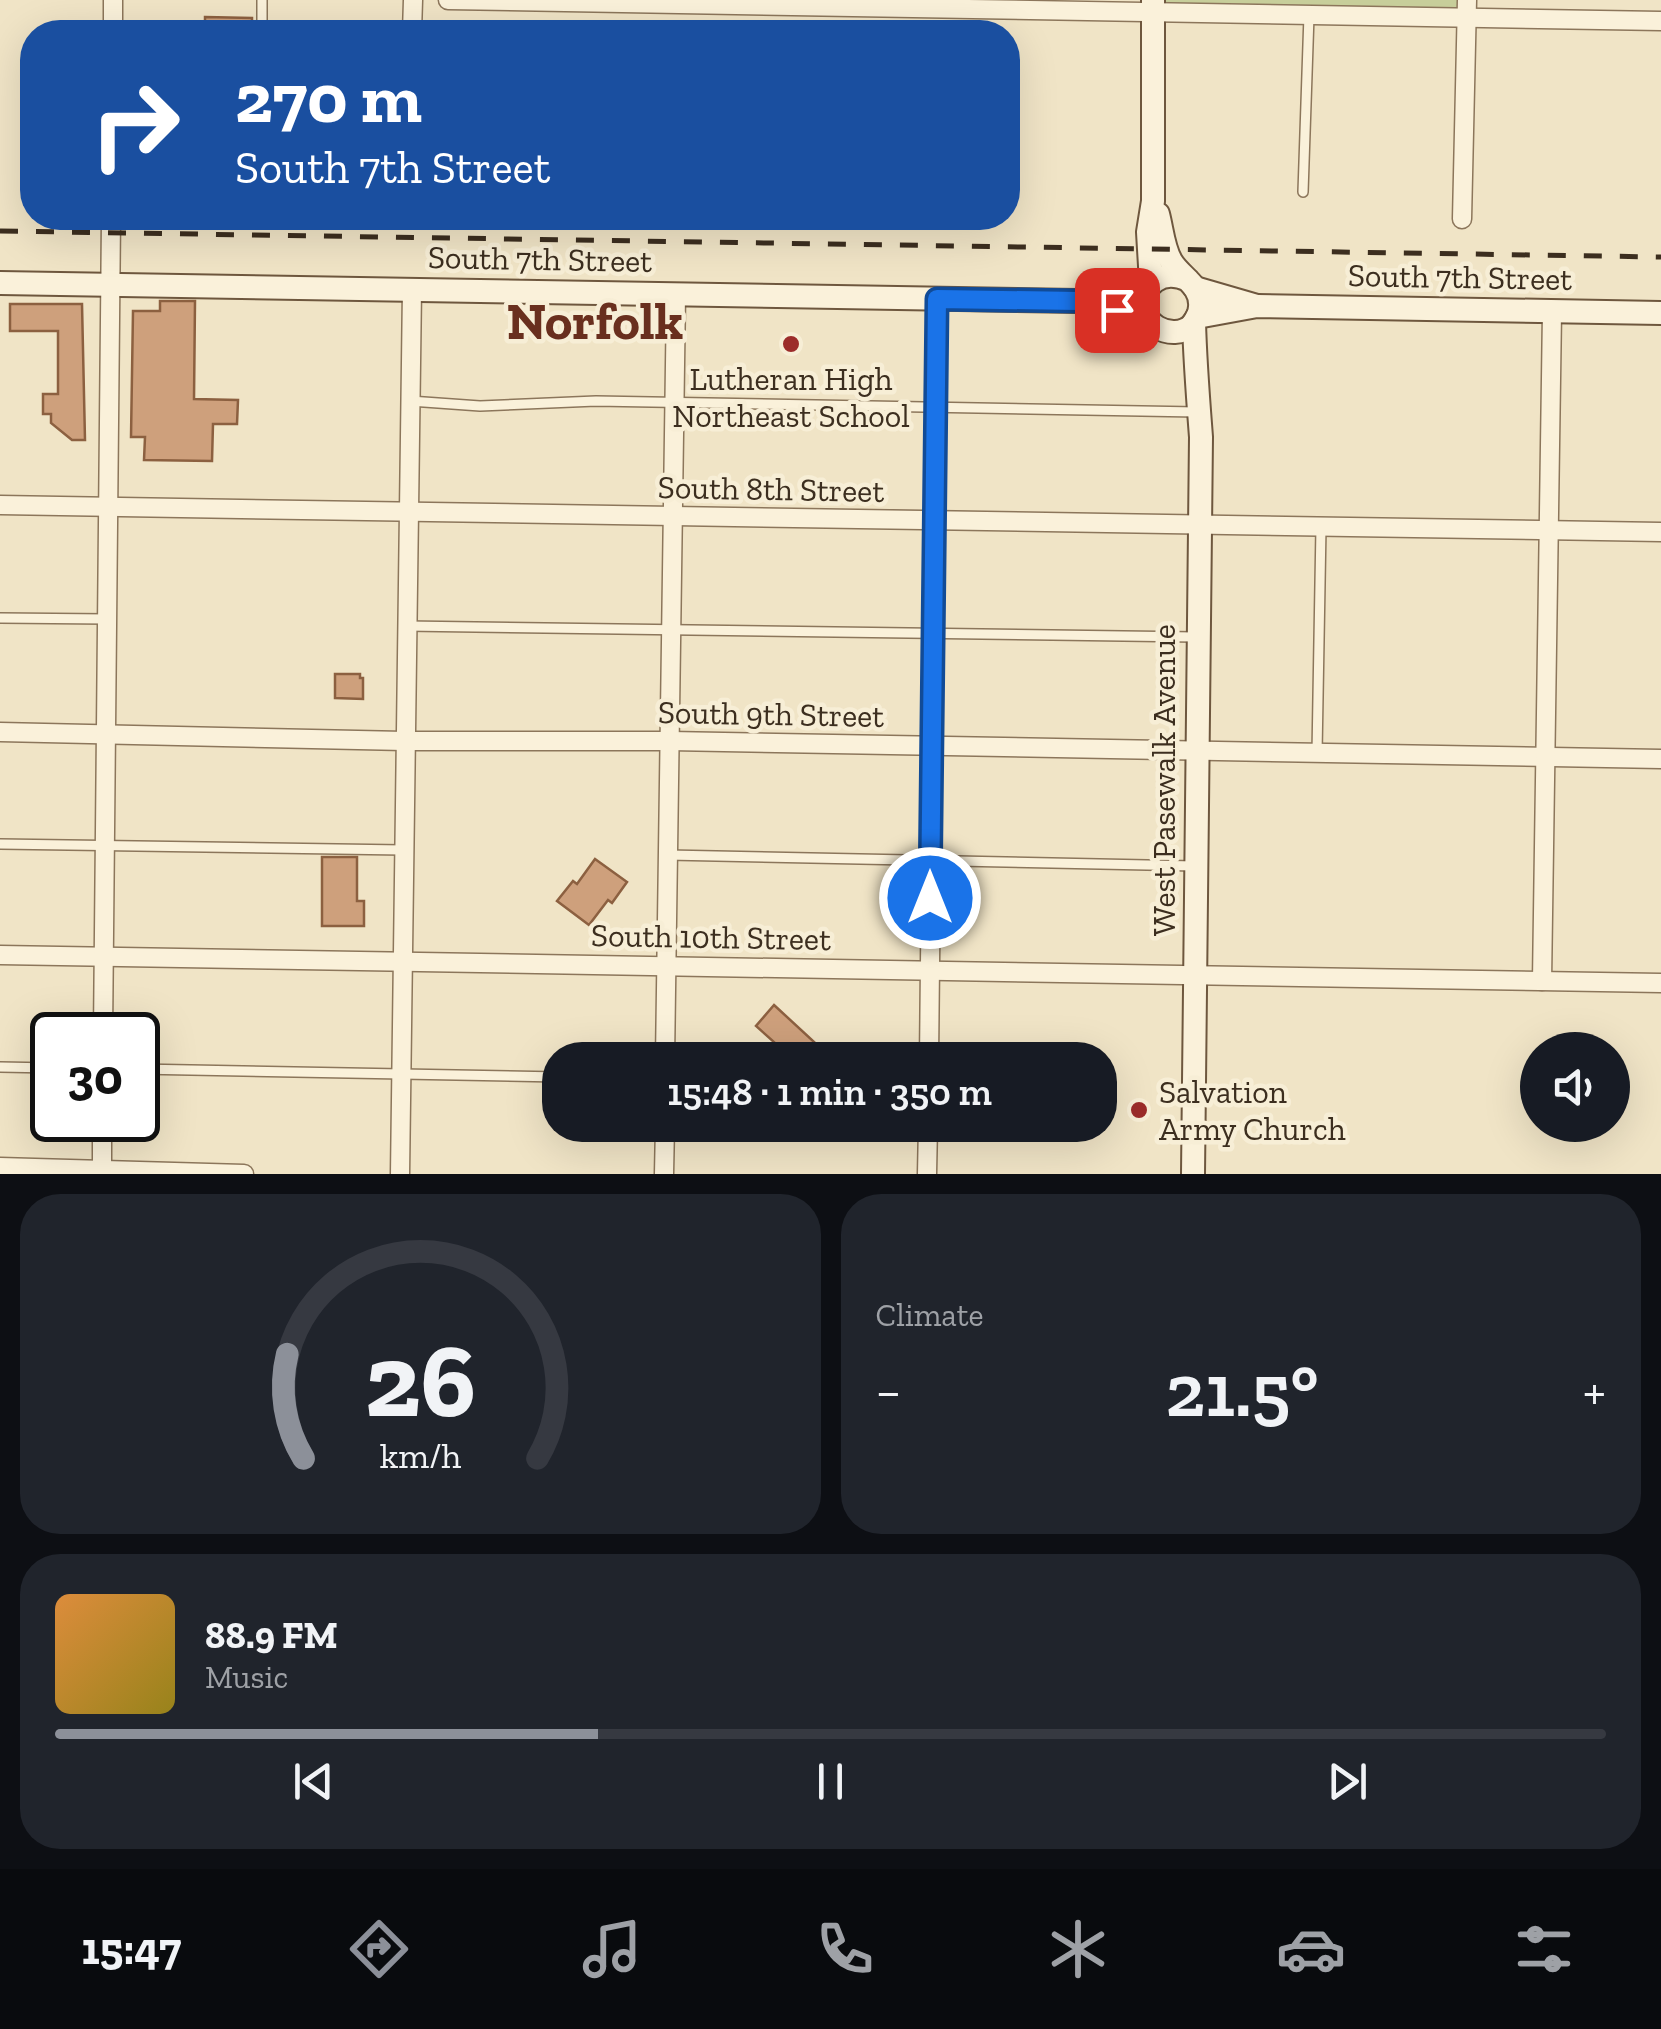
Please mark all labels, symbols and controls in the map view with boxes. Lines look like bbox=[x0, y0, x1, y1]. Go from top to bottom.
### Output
text: 270 m bbox=[235, 56, 422, 140]
icon: right bbox=[70, 60, 200, 190]
text: South 7th Street bbox=[235, 141, 550, 195]
street label: South 7th Street bbox=[428, 238, 653, 280]
street label: South 7th Street bbox=[1348, 256, 1573, 298]
pin bbox=[1075, 268, 1160, 353]
icon: arrive bbox=[1090, 283, 1145, 338]
district label: Norfolk bbox=[507, 290, 684, 352]
marker: Lutheran High Northeast School bbox=[780, 333, 802, 355]
place label: Lutheran High Northeast School bbox=[672, 360, 910, 435]
street label: South 8th Street bbox=[657, 468, 885, 510]
street label: West Pasewalk Avenue bbox=[1145, 624, 1183, 936]
street label: South 9th Street bbox=[658, 693, 885, 735]
position arrow bbox=[878, 846, 982, 950]
street label: South 10th Street bbox=[591, 916, 831, 958]
speed limit sign: 30 bbox=[30, 1012, 160, 1142]
map controls bbox=[1520, 1032, 1630, 1142]
button: sound bbox=[1520, 1032, 1630, 1142]
text: 15:48 · 1 min · 350 m bbox=[667, 1069, 992, 1115]
place label: Salvation Army Church bbox=[1159, 1073, 1346, 1148]
marker: Salvation Army Church bbox=[1128, 1099, 1150, 1121]
text: Climate bbox=[876, 1296, 984, 1334]
text: 26 bbox=[364, 1318, 476, 1443]
text: 21.5° bbox=[1165, 1345, 1319, 1435]
text: − bbox=[876, 1358, 901, 1424]
text: + bbox=[1583, 1358, 1606, 1424]
text: km/h bbox=[379, 1434, 461, 1477]
text: 88.9 FM bbox=[205, 1612, 338, 1658]
text: Music bbox=[205, 1658, 288, 1696]
icon: previous bbox=[286, 1754, 341, 1809]
icon: pause bbox=[803, 1754, 858, 1809]
icon: next bbox=[1320, 1754, 1375, 1809]
icon: directions bbox=[344, 1914, 414, 1984]
icon: music bbox=[577, 1914, 647, 1984]
icon: phone bbox=[810, 1914, 880, 1984]
icon: climate bbox=[1043, 1914, 1113, 1984]
icon: car bbox=[1276, 1914, 1346, 1984]
icon: filters bbox=[1509, 1914, 1579, 1984]
text: 15:47 bbox=[82, 1922, 181, 1976]

